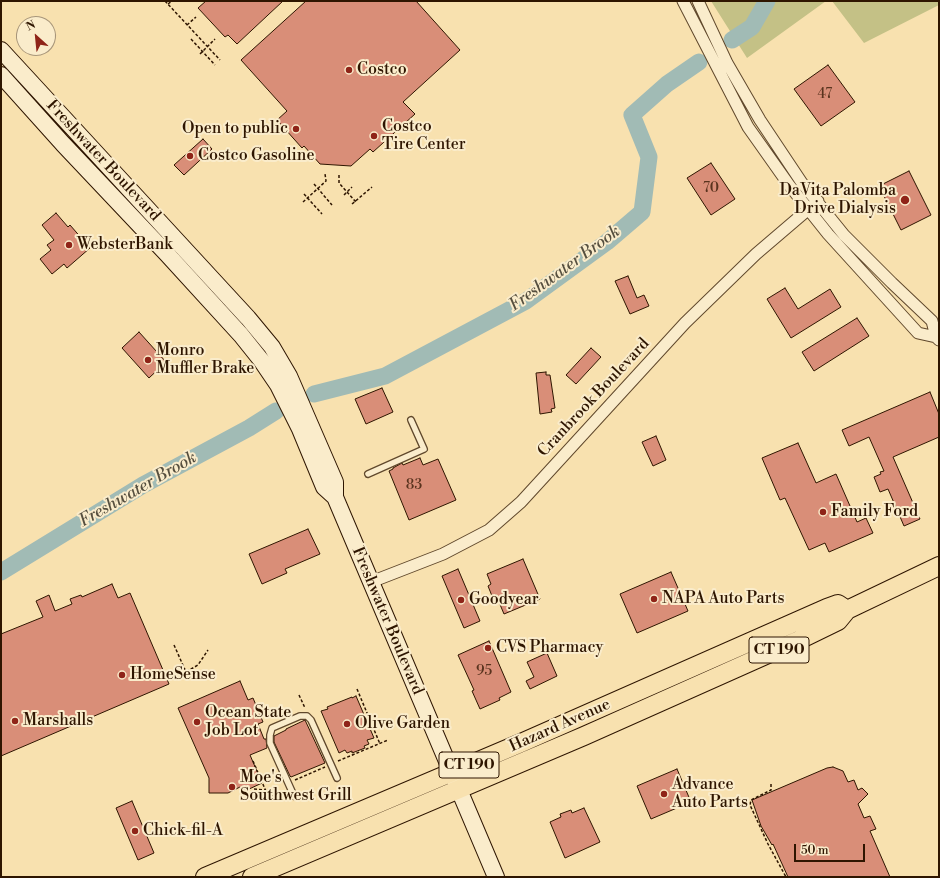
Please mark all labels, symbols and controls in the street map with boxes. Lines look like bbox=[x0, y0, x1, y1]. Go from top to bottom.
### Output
north arrow bbox=[16, 16, 56, 56]
text: N bbox=[24, 18, 38, 34]
place label: Costco bbox=[357, 60, 407, 80]
marker: Costco bbox=[344, 65, 354, 75]
house number: 47 bbox=[818, 87, 832, 103]
street label: Freshwater Boulevard bbox=[42, 96, 164, 226]
place label: Costco Tire Center bbox=[382, 117, 466, 155]
place label: Open to public bbox=[182, 119, 288, 139]
marker: Open to public bbox=[291, 124, 301, 134]
marker: Costco Tire Center bbox=[369, 131, 379, 141]
place label: Costco Gasoline bbox=[198, 146, 314, 166]
marker: Costco Gasoline bbox=[185, 151, 195, 161]
house number: 70 bbox=[703, 181, 719, 197]
place label: DaVita Palomba Drive Dialysis bbox=[779, 181, 896, 219]
marker: DaVita Palomba Drive Dialysis bbox=[899, 194, 911, 206]
water label: Freshwater Brook bbox=[505, 222, 625, 316]
place label: WebsterBank bbox=[77, 235, 173, 255]
marker: WebsterBank bbox=[64, 240, 74, 250]
street label: Cranbrook Boulevard bbox=[534, 335, 654, 461]
place label: Monro Muffler Brake bbox=[156, 341, 254, 379]
marker: Monro Muffler Brake bbox=[143, 355, 153, 365]
water label: Freshwater Brook bbox=[76, 448, 200, 532]
house number: 83 bbox=[406, 478, 422, 494]
place label: Family Ford bbox=[831, 502, 918, 522]
marker: Family Ford bbox=[818, 507, 828, 517]
street label: Freshwater Boulevard bbox=[347, 544, 427, 698]
place label: NAPA Auto Parts bbox=[662, 589, 785, 609]
place label: Goodyear bbox=[469, 590, 539, 610]
marker: NAPA Auto Parts bbox=[649, 594, 659, 604]
marker: Goodyear bbox=[456, 595, 466, 605]
road number: CT 190 bbox=[749, 637, 809, 663]
place label: CVS Pharmacy bbox=[496, 638, 603, 658]
marker: CVS Pharmacy bbox=[483, 643, 493, 653]
house number: 95 bbox=[476, 664, 492, 680]
place label: HomeSense bbox=[130, 665, 216, 685]
marker: HomeSense bbox=[117, 670, 127, 680]
street label: Hazard Avenue bbox=[506, 695, 614, 757]
place label: Ocean State Job Lot bbox=[205, 703, 291, 741]
place label: Marshalls bbox=[23, 711, 93, 731]
place label: Olive Garden bbox=[355, 714, 450, 734]
marker: Marshalls bbox=[10, 716, 20, 726]
marker: Ocean State Job Lot bbox=[192, 717, 202, 727]
marker: Olive Garden bbox=[342, 719, 352, 729]
road number: CT 190 bbox=[439, 752, 499, 778]
place label: Moe's Southwest Grill bbox=[240, 768, 351, 806]
place label: Advance Auto Parts bbox=[672, 775, 748, 813]
marker: Moe's Southwest Grill bbox=[227, 782, 237, 792]
marker: Advance Auto Parts bbox=[659, 789, 669, 799]
place label: Chick-fil-A bbox=[143, 821, 223, 841]
marker: Chick-fil-A bbox=[130, 826, 140, 836]
scale bar bbox=[796, 836, 867, 862]
text: 50 m bbox=[801, 843, 829, 858]

